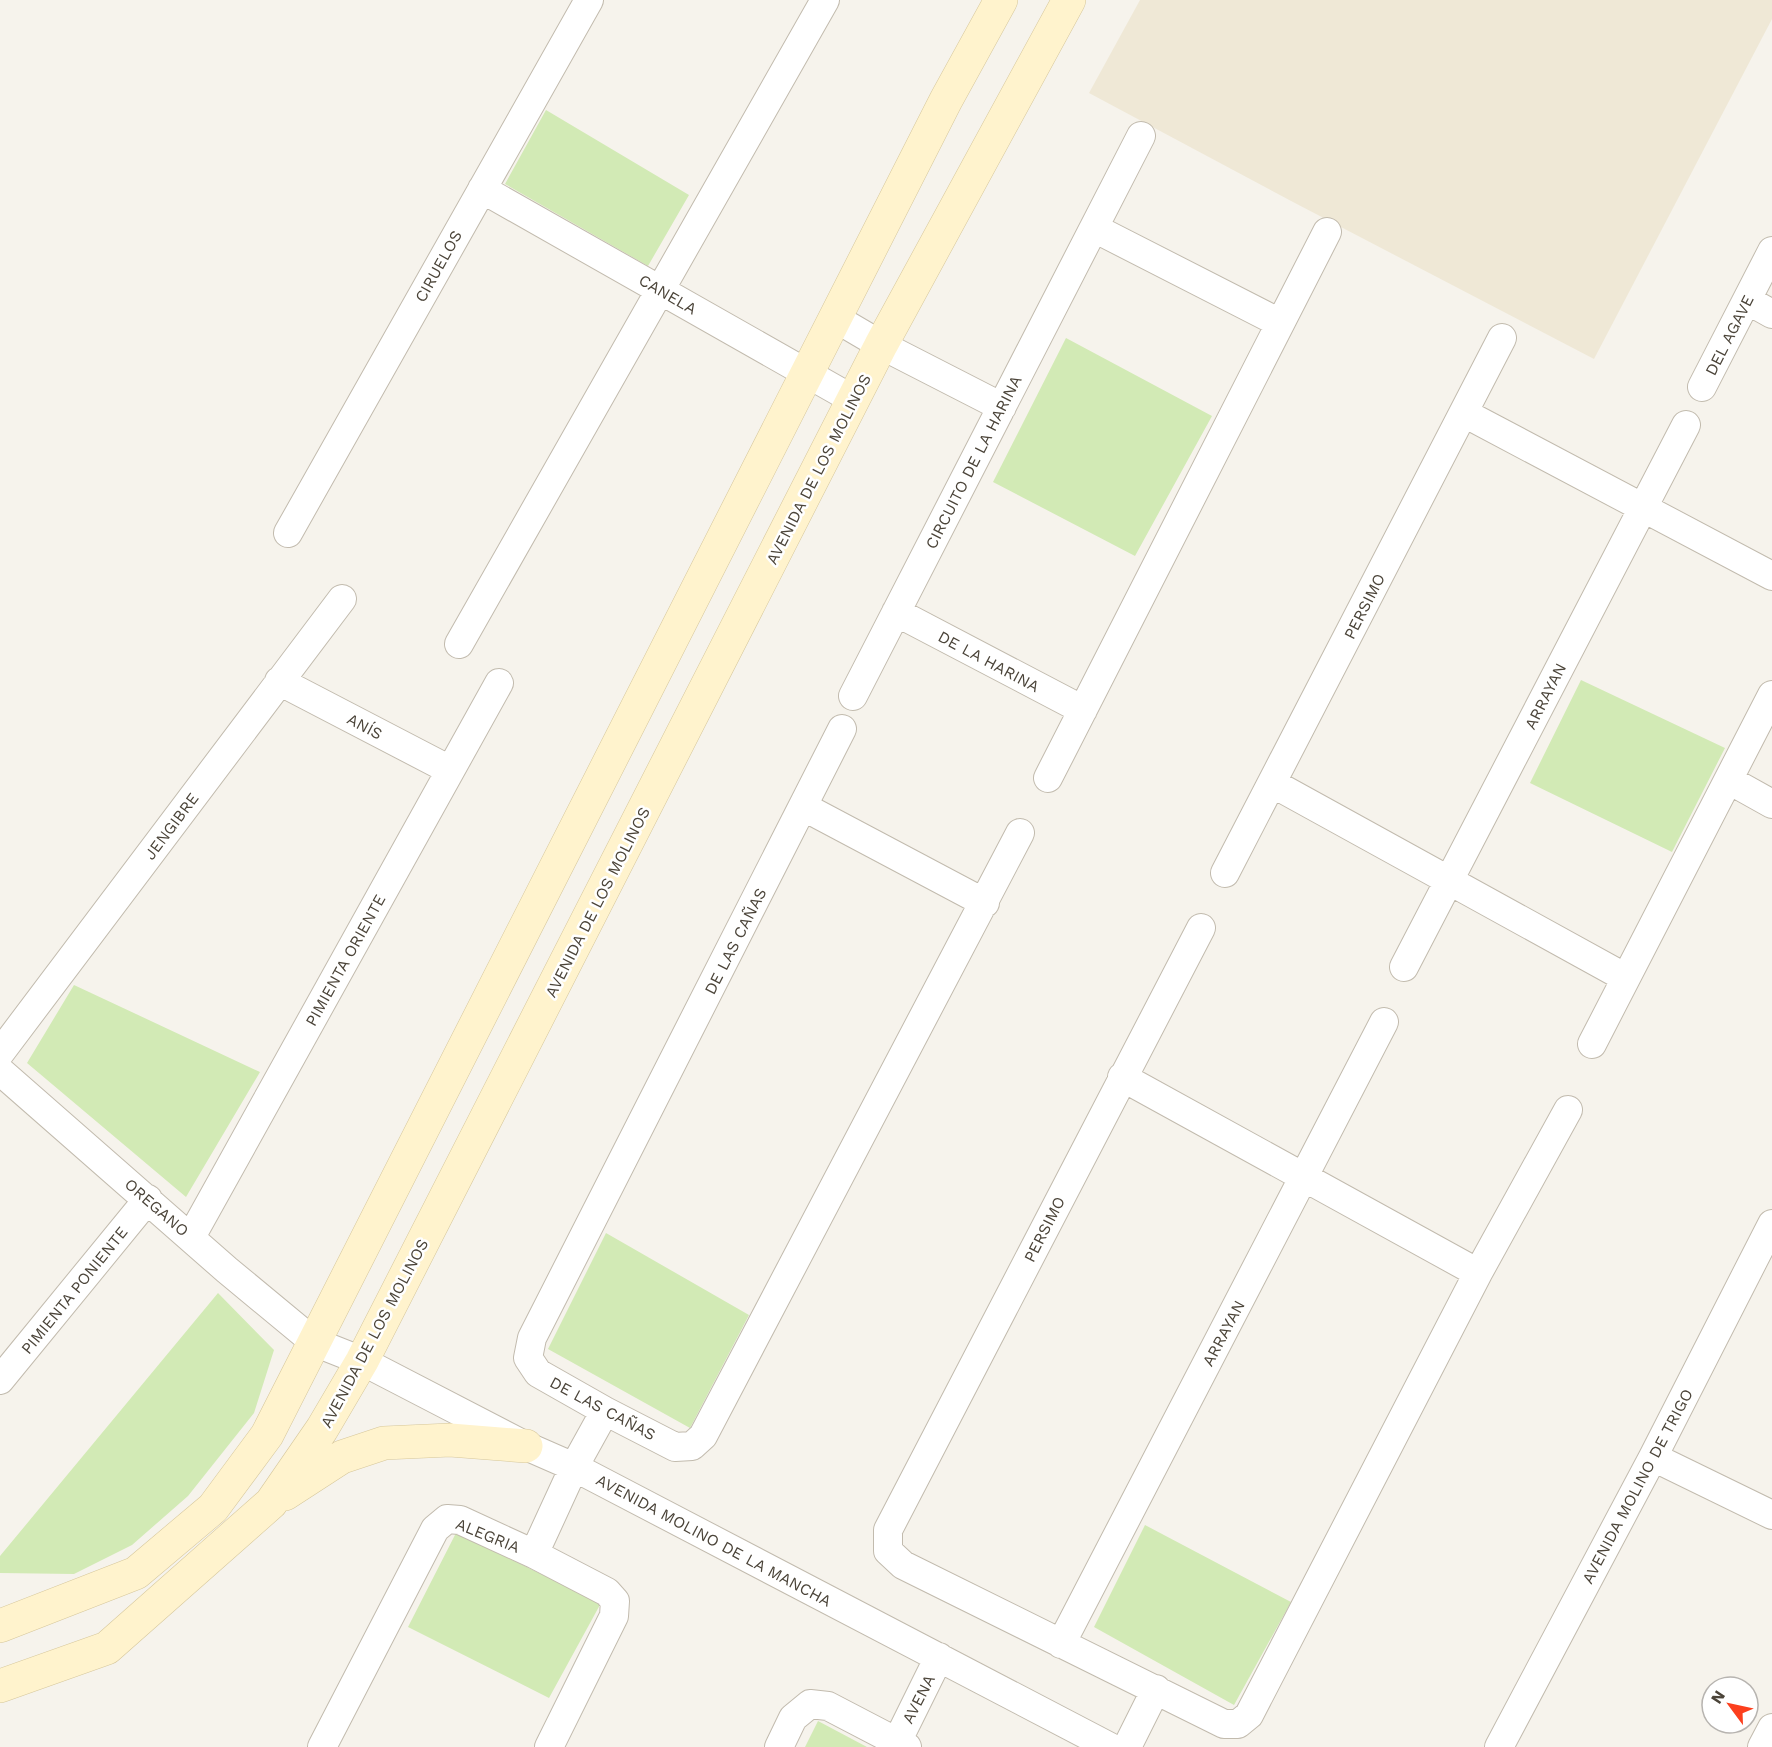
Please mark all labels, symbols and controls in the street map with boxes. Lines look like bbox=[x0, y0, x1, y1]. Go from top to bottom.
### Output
street label: CIRUELOS bbox=[411, 227, 466, 306]
street label: CANELA bbox=[635, 270, 700, 319]
street label: DEL AGAVE bbox=[1701, 292, 1758, 379]
street label: AVENIDA DE LOS MOLINOS bbox=[762, 371, 875, 568]
street label: CIRCUITO DE LA HARINA bbox=[921, 372, 1026, 552]
street label: PERSIMO bbox=[1340, 570, 1389, 642]
street label: DE LA HARINA bbox=[935, 627, 1043, 696]
street label: ARRAYAN bbox=[1521, 660, 1570, 733]
street label: ANÍS bbox=[344, 709, 386, 744]
street label: JENGIBRE bbox=[140, 789, 203, 863]
street label: AVENIDA DE LOS MOLINOS bbox=[541, 804, 654, 1001]
street label: DE LAS CAÑAS bbox=[700, 885, 770, 998]
street label: PIMIENTA ORIENTE bbox=[301, 891, 390, 1029]
street label: OREGANO bbox=[121, 1174, 193, 1240]
street label: PERSIMO bbox=[1020, 1193, 1069, 1265]
street label: PIMIENTA PONIENTE bbox=[17, 1223, 132, 1358]
street label: AVENIDA DE LOS MOLINOS bbox=[316, 1236, 432, 1431]
street label: ARRAYAN bbox=[1198, 1297, 1249, 1369]
street label: DE LAS CAÑAS bbox=[547, 1373, 659, 1444]
street label: AVENIDA MOLINO DE TRIGO bbox=[1578, 1386, 1697, 1587]
street label: AVENIDA MOLINO DE LA MANCHA bbox=[593, 1470, 835, 1611]
street label: ALEGRIA bbox=[453, 1514, 523, 1557]
street label: AVENA bbox=[898, 1671, 939, 1727]
north arrow bbox=[1700, 1675, 1760, 1735]
text: N bbox=[1707, 1687, 1729, 1707]

